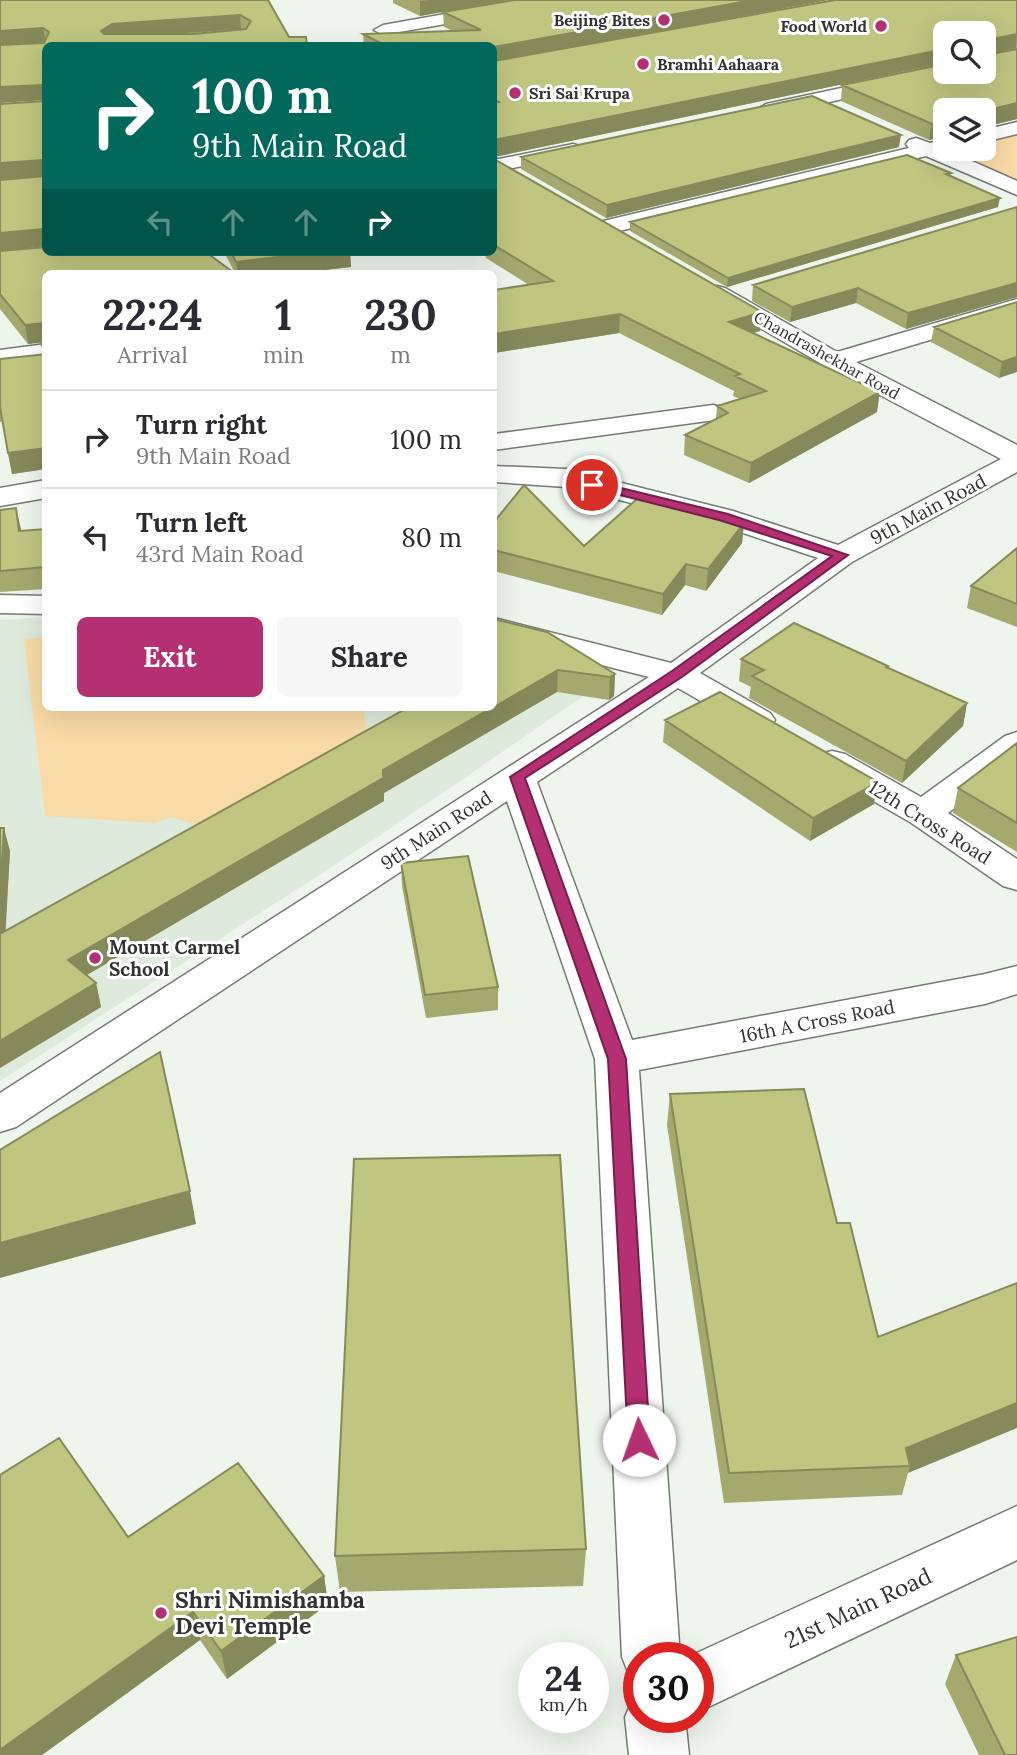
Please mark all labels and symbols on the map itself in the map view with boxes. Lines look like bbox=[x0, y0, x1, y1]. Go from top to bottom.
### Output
place label: Beijing Bites bbox=[554, 10, 650, 30]
marker: Beijing Bites bbox=[656, 12, 672, 28]
place label: Food World bbox=[780, 16, 867, 36]
marker: Food World bbox=[873, 18, 889, 34]
place label: Bramhi Aahaara bbox=[657, 54, 780, 74]
marker: Bramhi Aahaara bbox=[635, 56, 651, 72]
place label: Sri Sai Krupa bbox=[529, 83, 631, 103]
marker: Sri Sai Krupa bbox=[507, 85, 523, 101]
street label: Chandrashekhar Road bbox=[751, 307, 904, 404]
pin bbox=[562, 455, 622, 515]
street label: 9th Main Road bbox=[866, 468, 990, 550]
street label: 12th Cross Road bbox=[864, 775, 996, 869]
street label: 9th Main Road bbox=[376, 785, 496, 875]
place label: Mount Carmel School bbox=[109, 935, 240, 981]
marker: Mount Carmel School bbox=[87, 950, 103, 966]
street label: 16th A Cross Road bbox=[737, 994, 897, 1048]
position arrow bbox=[602, 1403, 676, 1477]
street label: 21st Main Road bbox=[780, 1561, 936, 1654]
place label: Shri Nimishamba Devi Temple bbox=[175, 1585, 365, 1640]
marker: Shri Nimishamba Devi Temple bbox=[153, 1605, 169, 1621]
speed limit sign: 30 bbox=[623, 1642, 714, 1733]

